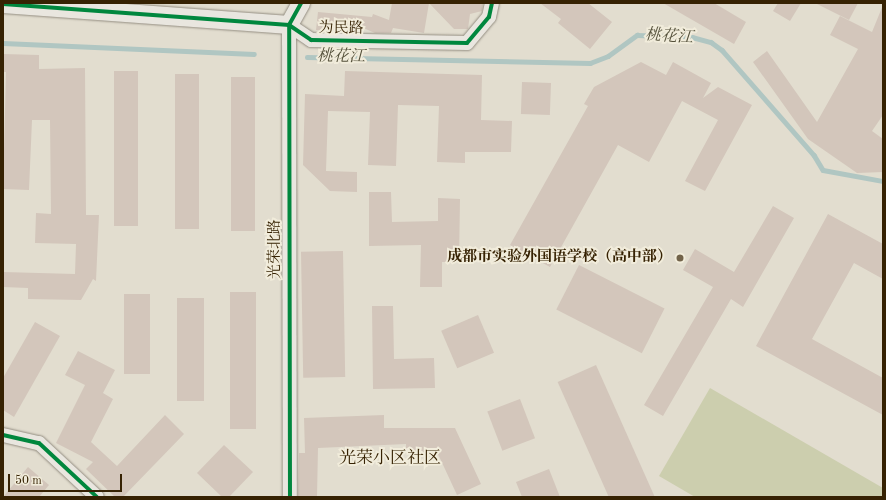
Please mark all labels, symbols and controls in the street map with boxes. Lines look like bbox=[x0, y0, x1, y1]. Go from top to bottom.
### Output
street label: 为民路 bbox=[318, 20, 364, 38]
water label: 桃花江 bbox=[644, 26, 694, 48]
water label: 桃花江 bbox=[317, 47, 365, 67]
street label: 光荣北路 bbox=[267, 219, 285, 279]
place label: 成都市实验外国语学校（高中部） bbox=[447, 249, 672, 267]
marker: 成都市实验外国语学校（高中部） bbox=[675, 253, 685, 263]
district label: 光荣小区社区 bbox=[339, 449, 441, 469]
scale bar bbox=[10, 466, 124, 492]
text: 50 m bbox=[15, 475, 42, 487]

